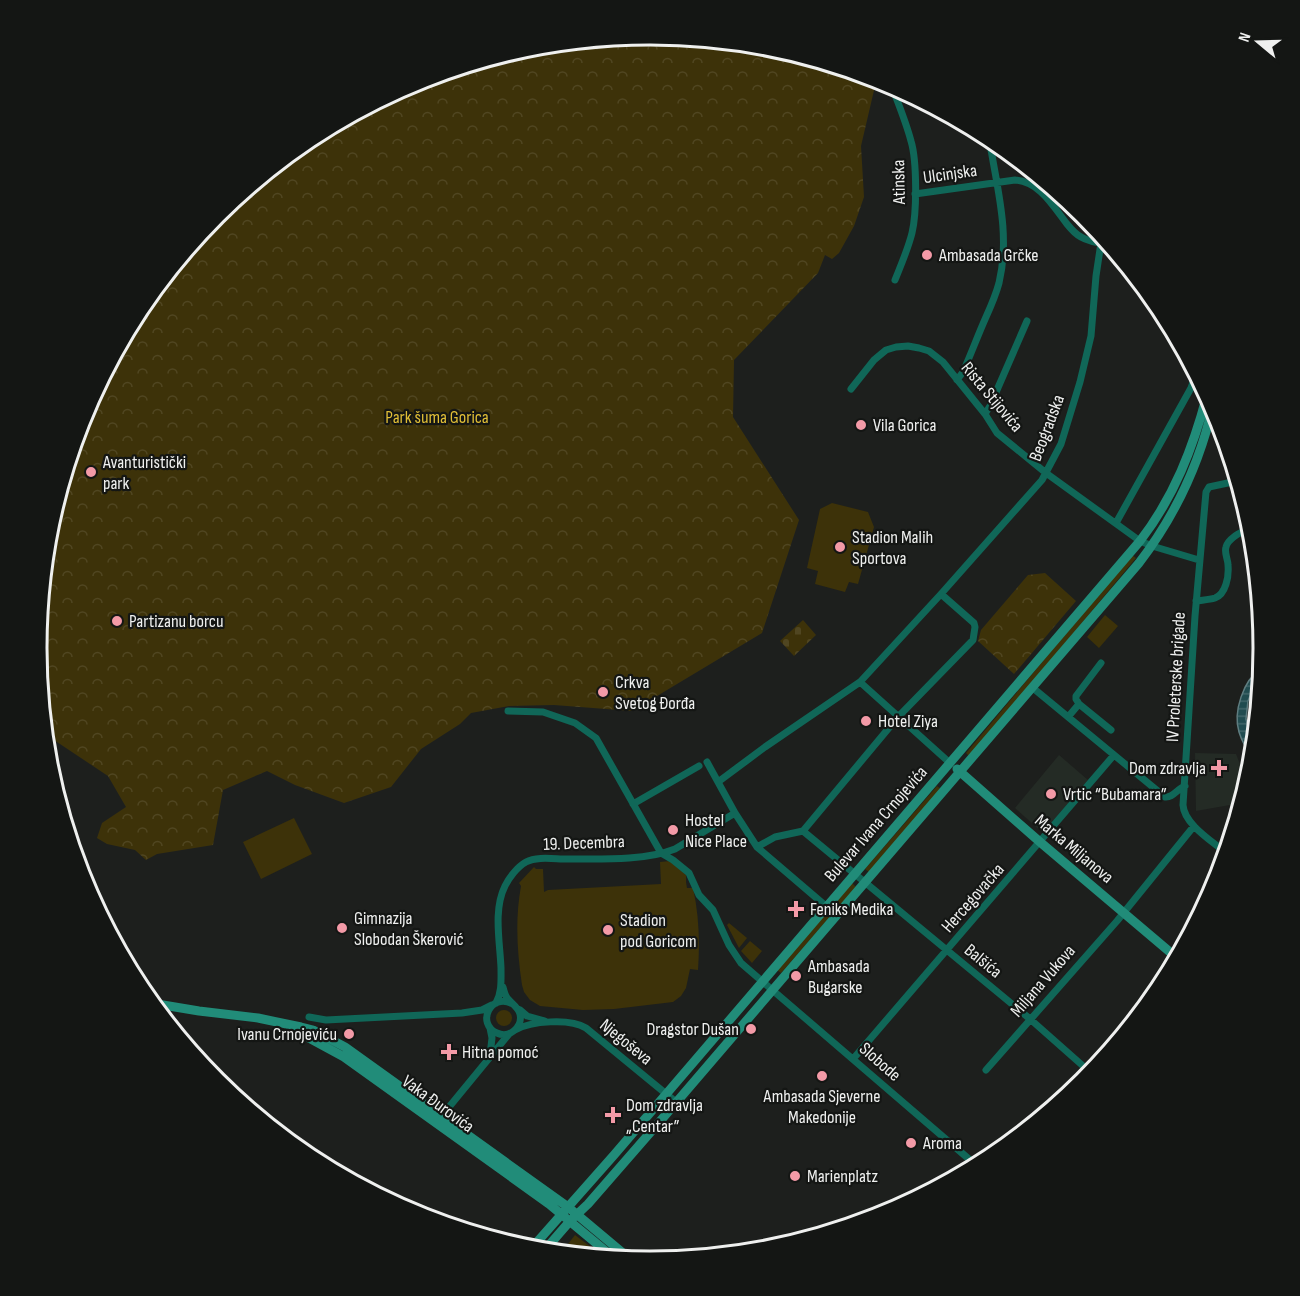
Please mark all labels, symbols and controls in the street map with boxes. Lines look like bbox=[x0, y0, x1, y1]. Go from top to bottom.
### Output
north arrow bbox=[1228, 12, 1288, 72]
text: N bbox=[1235, 30, 1256, 45]
street label: Atinska bbox=[888, 159, 910, 205]
street label: Ulcinjska bbox=[922, 160, 978, 188]
place label: Ambasada Grčke bbox=[938, 245, 1039, 266]
marker: Ambasada Grčke bbox=[920, 248, 934, 262]
street label: Rista Stijovića bbox=[957, 358, 1027, 436]
street label: Beogradska bbox=[1025, 392, 1069, 464]
park label: Park šuma Gorica bbox=[385, 407, 489, 428]
place label: Vila Gorica bbox=[873, 415, 937, 436]
marker: Vila Gorica bbox=[854, 418, 868, 432]
place label: Avanturistički park bbox=[102, 452, 186, 494]
marker: Avanturistički park bbox=[84, 465, 98, 479]
place label: Stadion Malih Sportova bbox=[852, 527, 933, 569]
marker: Stadion Malih Sportova bbox=[833, 540, 847, 554]
place label: Partizanu borcu bbox=[129, 611, 224, 632]
street label: IV Proleterske brigade bbox=[1162, 611, 1190, 743]
marker: Partizanu borcu bbox=[110, 614, 124, 628]
place label: Crkva Svetog Đorđa bbox=[615, 672, 695, 714]
marker: Crkva Svetog Đorđa bbox=[596, 685, 610, 699]
place label: Hotel Ziya bbox=[878, 711, 938, 732]
marker: Hotel Ziya bbox=[859, 714, 873, 728]
place label: Dom zdravlja bbox=[1129, 758, 1206, 779]
marker: Dom zdravlja bbox=[1210, 759, 1228, 777]
street label: Bulevar Ivana Crnojevića bbox=[820, 762, 932, 886]
place label: Vrtic “Bubamara” bbox=[1063, 784, 1167, 805]
marker: Vrtic “Bubamara” bbox=[1044, 787, 1058, 801]
place label: Hostel Nice Place bbox=[685, 810, 747, 852]
street label: Marka Miljanova bbox=[1030, 810, 1118, 888]
marker: Hostel Nice Place bbox=[666, 823, 680, 837]
street label: 19. Decembra bbox=[543, 831, 625, 855]
street label: Hercegovačka bbox=[937, 859, 1009, 937]
place label: Feniks Medika bbox=[810, 899, 893, 920]
marker: Feniks Medika bbox=[787, 900, 805, 918]
place label: Gimnazija Slobodan Škerović bbox=[354, 908, 464, 950]
place label: Stadion pod Goricom bbox=[620, 910, 696, 952]
marker: Gimnazija Slobodan Škerović bbox=[335, 921, 349, 935]
marker: Stadion pod Goricom bbox=[601, 923, 615, 937]
street label: Balšića bbox=[960, 940, 1006, 982]
street label: Miljana Vukova bbox=[1006, 941, 1080, 1021]
place label: Ambasada Bugarske bbox=[807, 956, 870, 998]
marker: Ambasada Bugarske bbox=[789, 969, 803, 983]
street label: Njegoševa bbox=[596, 1015, 657, 1070]
place label: Dragstor Dušan bbox=[646, 1019, 739, 1040]
marker: Dragstor Dušan bbox=[744, 1022, 758, 1036]
place label: Ivanu Crnojeviću bbox=[237, 1024, 337, 1045]
marker: Ivanu Crnojeviću bbox=[342, 1027, 356, 1041]
street label: Slobode bbox=[855, 1038, 905, 1086]
place label: Hitna pomoć bbox=[462, 1042, 539, 1063]
marker: Hitna pomoć bbox=[440, 1043, 458, 1061]
marker: Ambasada Sjeverne Makedonije bbox=[815, 1069, 829, 1083]
street label: Vaka Đurovića bbox=[398, 1071, 478, 1137]
place label: Ambasada Sjeverne Makedonije bbox=[763, 1086, 880, 1128]
place label: Dom zdravlja „Centar” bbox=[626, 1095, 703, 1137]
marker: Dom zdravlja „Centar” bbox=[604, 1106, 622, 1124]
place label: Aroma bbox=[922, 1133, 962, 1154]
marker: Aroma bbox=[904, 1136, 918, 1150]
place label: Marienplatz bbox=[807, 1166, 878, 1187]
marker: Marienplatz bbox=[788, 1169, 802, 1183]

